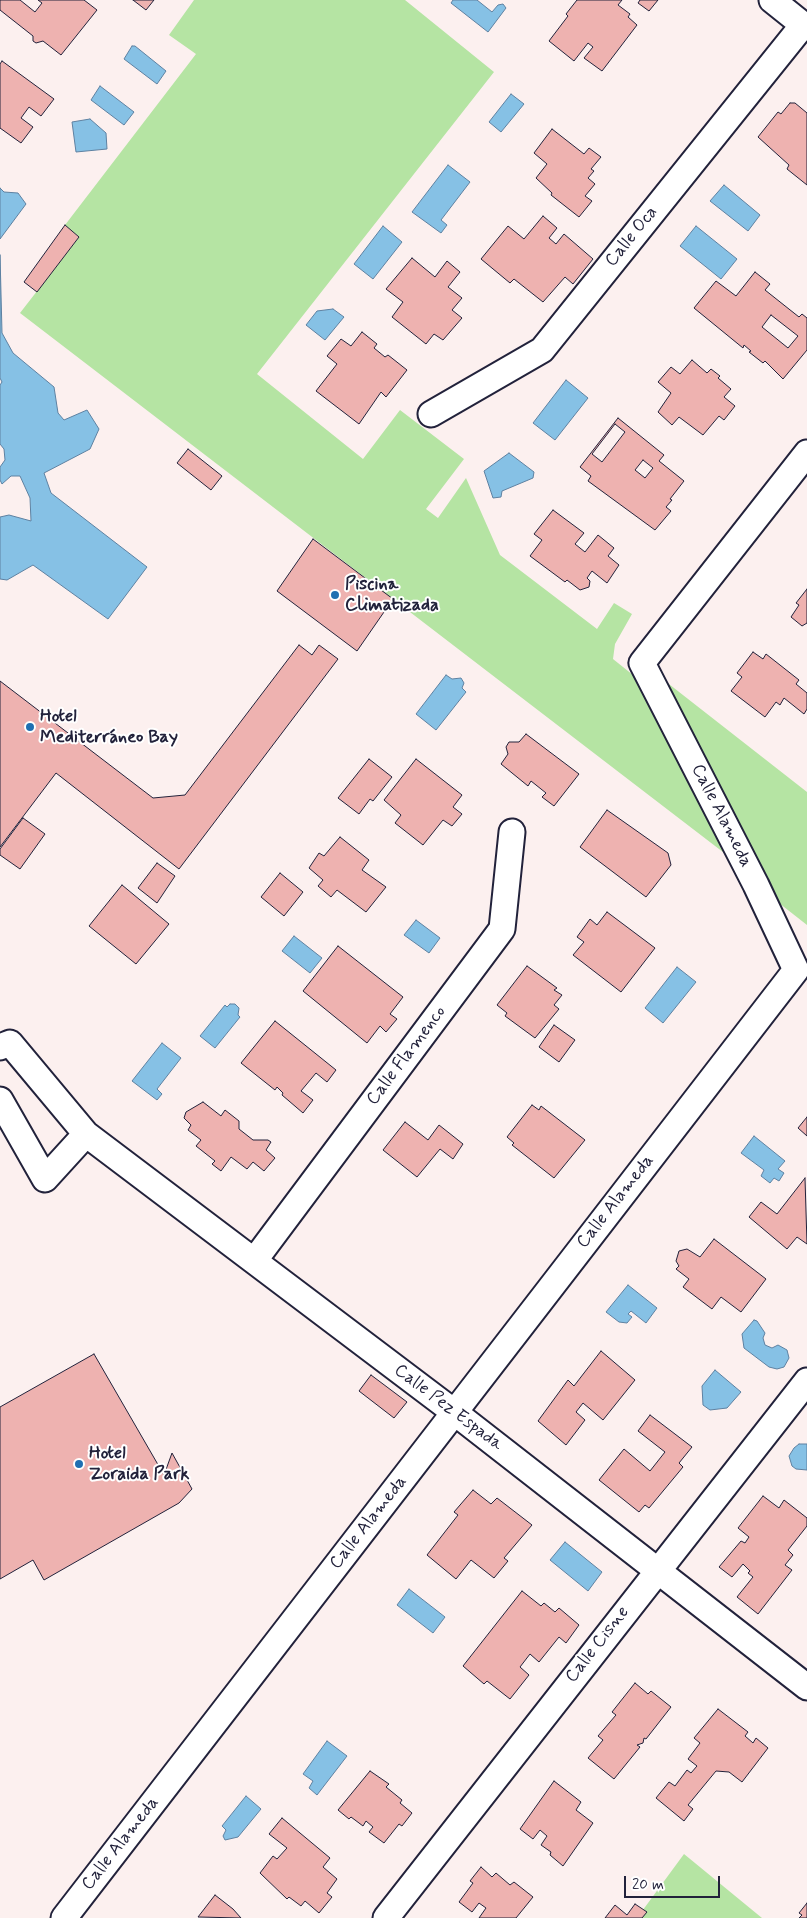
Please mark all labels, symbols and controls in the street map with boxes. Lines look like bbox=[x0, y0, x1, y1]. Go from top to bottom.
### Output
street label: Calle Oca bbox=[601, 202, 663, 272]
place label: Piscina Climatizada bbox=[345, 574, 439, 616]
marker: Piscina Climatizada bbox=[329, 589, 341, 601]
place label: Hotel Mediterráneo Bay bbox=[40, 706, 178, 749]
marker: Hotel Mediterráneo Bay bbox=[24, 721, 36, 733]
street label: Calle Alameda bbox=[686, 761, 756, 871]
street label: Calle Flamenco bbox=[363, 1002, 451, 1110]
street label: Calle Alameda bbox=[573, 1151, 659, 1253]
street label: Calle Pez Espada bbox=[389, 1360, 507, 1456]
place label: Hotel Zoraida Park bbox=[89, 1443, 189, 1486]
marker: Hotel Zoraida Park bbox=[73, 1458, 85, 1470]
street label: Calle Alameda bbox=[326, 1472, 412, 1574]
street label: Calle Cisne bbox=[561, 1602, 635, 1688]
street label: Calle Alameda bbox=[78, 1793, 164, 1895]
scale bar bbox=[627, 1866, 723, 1898]
text: 20 m bbox=[632, 1875, 664, 1895]

